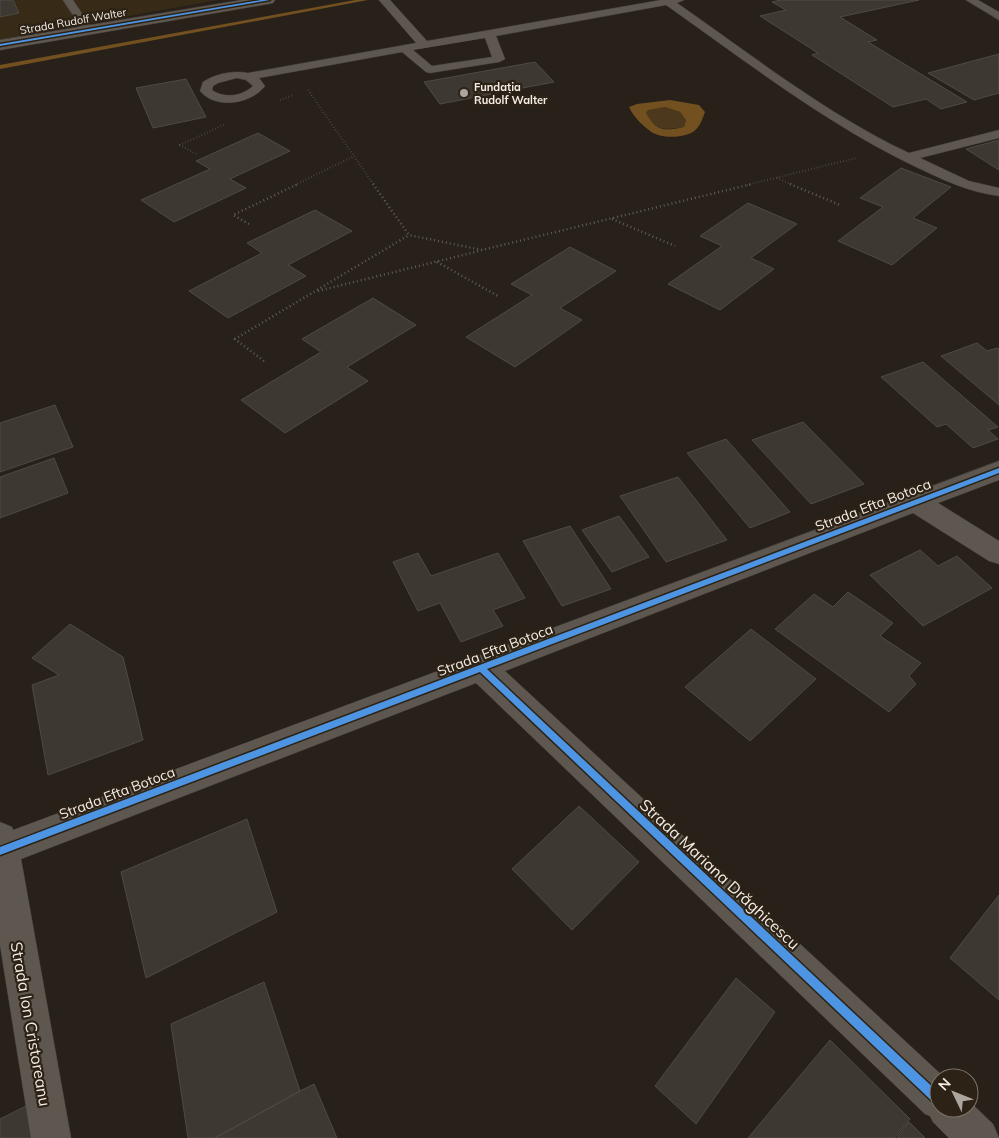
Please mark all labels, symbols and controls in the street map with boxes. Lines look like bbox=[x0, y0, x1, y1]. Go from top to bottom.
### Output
street label: Strada Rudolf Walter bbox=[19, 5, 127, 37]
place label: Fundația Rudolf Walter bbox=[474, 80, 548, 107]
marker: Fundația Rudolf Walter bbox=[458, 87, 470, 99]
street label: Strada Efta Botoca bbox=[813, 475, 933, 535]
street label: Strada Efta Botoca bbox=[435, 620, 555, 680]
street label: Strada Efta Botoca bbox=[57, 763, 177, 823]
street label: Strada Mariana Drăghicescu bbox=[636, 795, 804, 953]
street label: Strada Ion Cristoreanu bbox=[7, 940, 55, 1108]
north arrow bbox=[929, 1068, 979, 1118]
text: N bbox=[934, 1074, 955, 1094]

